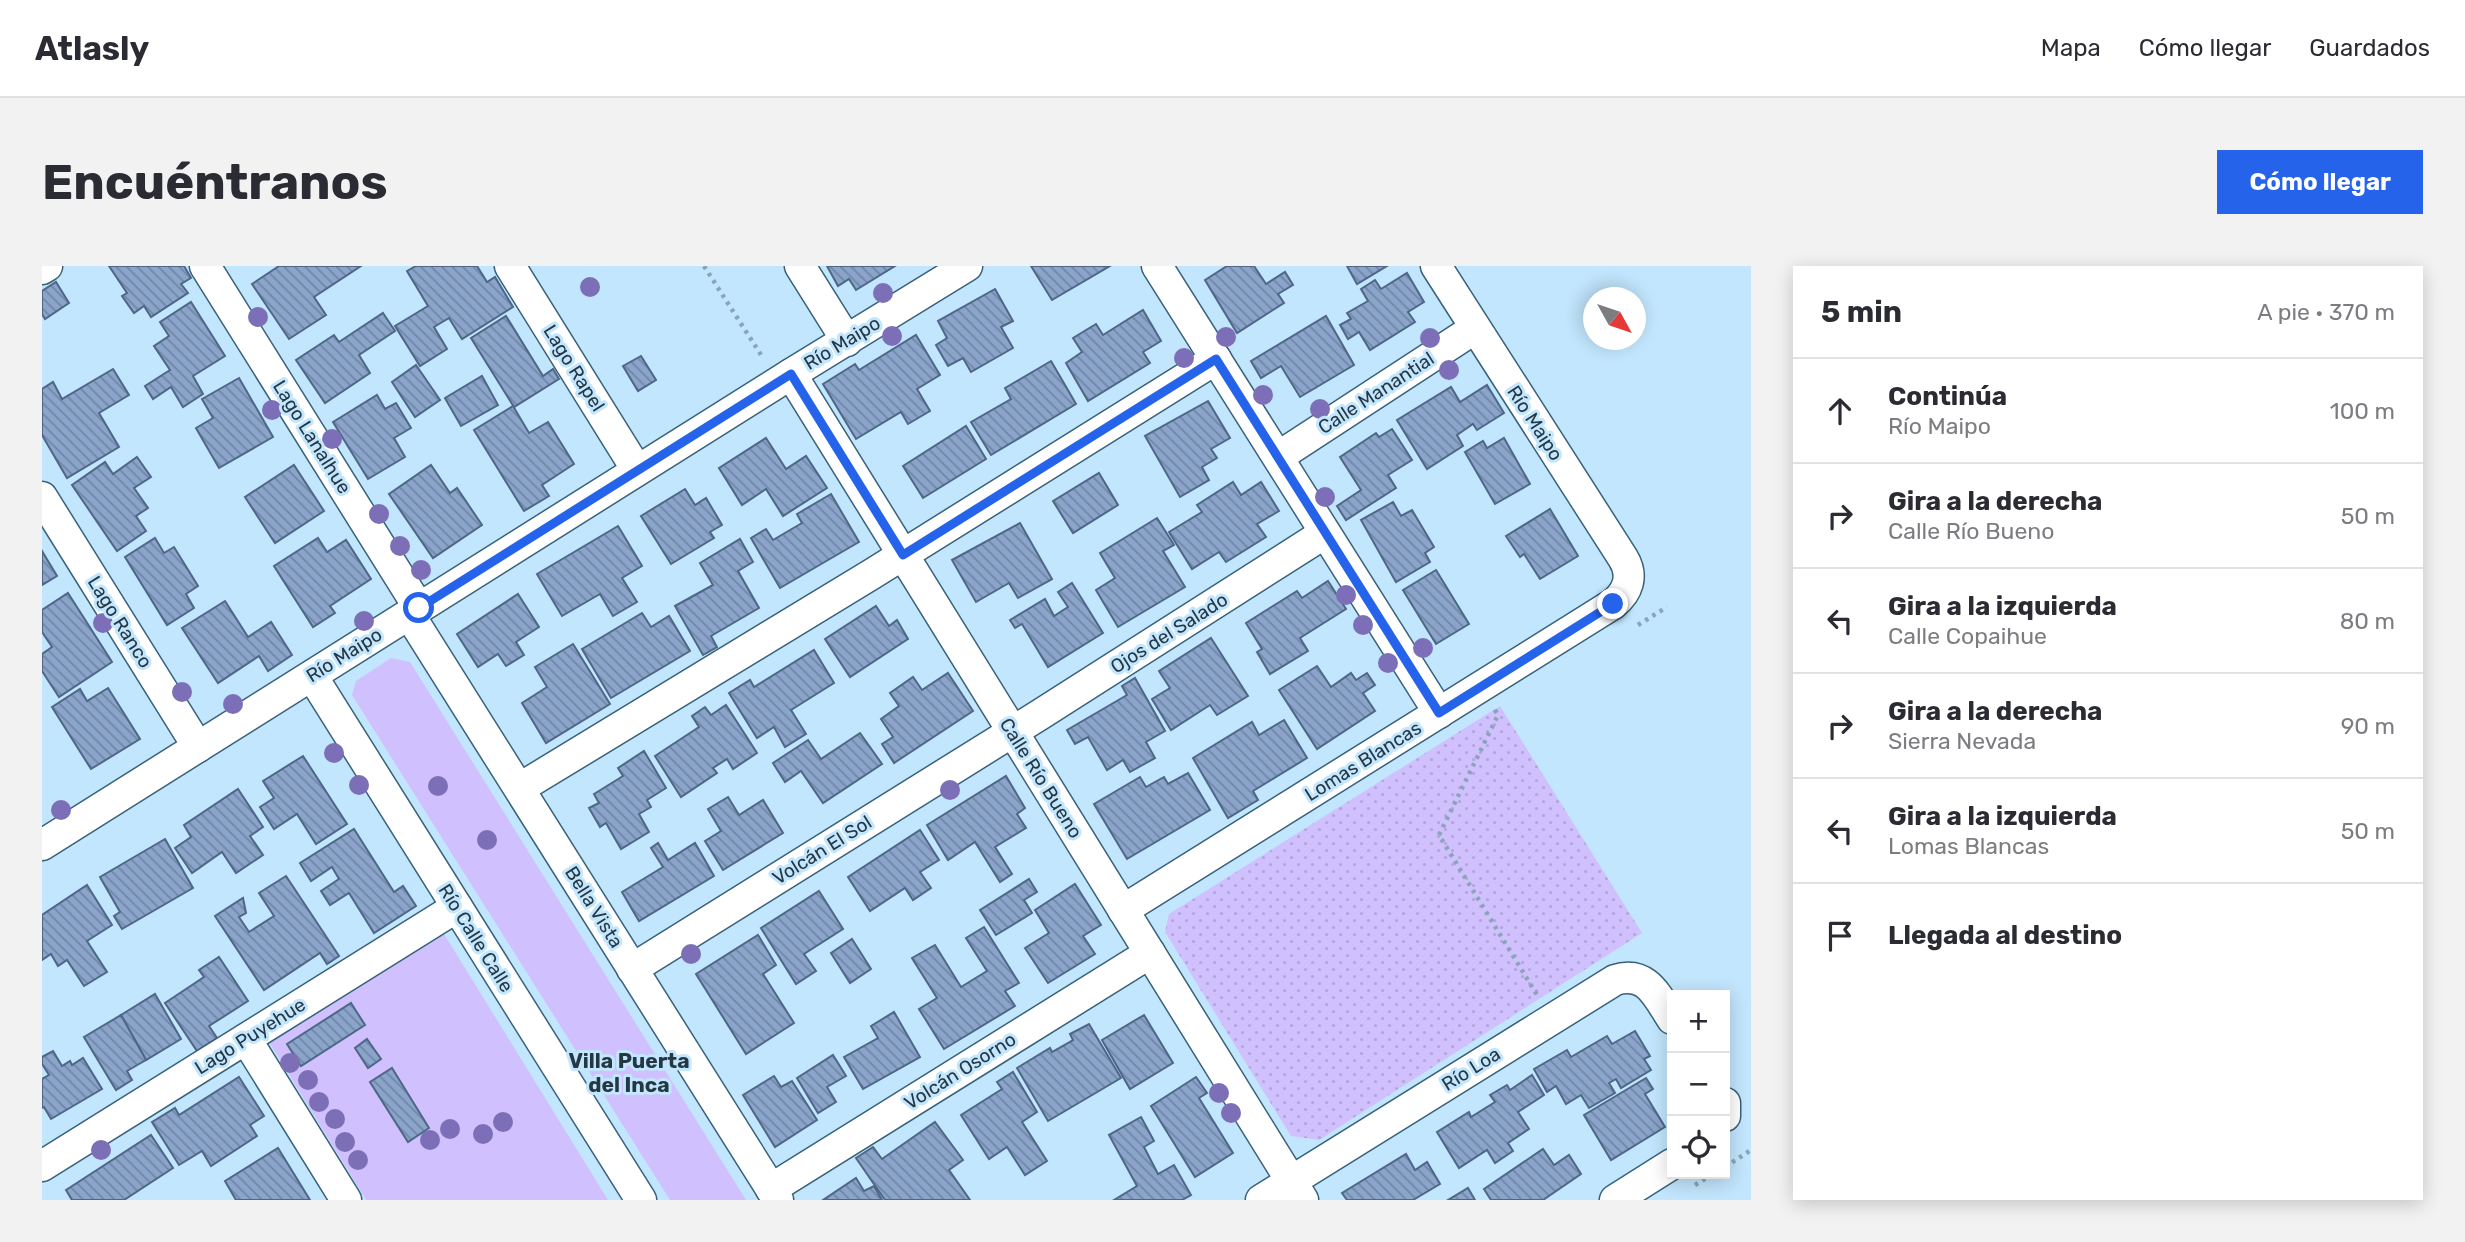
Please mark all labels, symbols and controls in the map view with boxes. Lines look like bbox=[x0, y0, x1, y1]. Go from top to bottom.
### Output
text: Atlasly bbox=[35, 29, 149, 68]
text: Mapa bbox=[2041, 34, 2101, 62]
text: Cómo llegar bbox=[2139, 34, 2271, 62]
text: Guardados bbox=[2309, 34, 2430, 62]
button: Cómo llegar bbox=[2217, 150, 2423, 214]
text: Encuéntranos bbox=[42, 153, 388, 211]
north arrow bbox=[1583, 287, 1646, 350]
text: 5 min bbox=[1821, 294, 1902, 330]
text: A pie · 370 m bbox=[2257, 298, 2395, 326]
street label: Río Maipo bbox=[800, 311, 884, 375]
street label: Lago Rapel bbox=[538, 321, 610, 415]
street label: Calle Manantial bbox=[1314, 347, 1438, 439]
street label: Lago Lanalhue bbox=[268, 376, 356, 498]
street label: Río Maipo bbox=[1502, 381, 1568, 465]
text: Continúa bbox=[1888, 381, 2007, 412]
icon: ahead bbox=[1821, 392, 1859, 430]
text: 100 m bbox=[2330, 397, 2395, 425]
text: Río Maipo bbox=[1888, 412, 1991, 440]
text: Gira a la derecha bbox=[1888, 486, 2102, 517]
icon: right bbox=[1821, 497, 1859, 535]
text: 50 m bbox=[2341, 502, 2395, 530]
text: Calle Río Bueno bbox=[1888, 517, 2054, 545]
street label: Lago Ranco bbox=[83, 572, 157, 672]
street label: Ojos del Salado bbox=[1106, 588, 1232, 678]
route end bbox=[1597, 588, 1628, 619]
text: Gira a la izquierda bbox=[1888, 591, 2117, 622]
route start bbox=[403, 592, 434, 623]
icon: left bbox=[1821, 602, 1859, 640]
text: 80 m bbox=[2340, 607, 2395, 635]
text: Calle Copaihue bbox=[1888, 622, 2047, 650]
street label: Río Maipo bbox=[302, 623, 386, 687]
text: Gira a la derecha bbox=[1888, 696, 2102, 727]
icon: right bbox=[1821, 707, 1859, 745]
text: 90 m bbox=[2341, 712, 2395, 740]
street label: Calle Río Bueno bbox=[995, 714, 1087, 842]
street label: Lomas Blancas bbox=[1300, 716, 1426, 806]
text: Sierra Nevada bbox=[1888, 727, 2036, 755]
text: Gira a la izquierda bbox=[1888, 801, 2117, 832]
street label: Volcán El Sol bbox=[768, 811, 876, 889]
icon: left bbox=[1821, 812, 1859, 850]
text: 50 m bbox=[2341, 817, 2395, 845]
text: Lomas Blancas bbox=[1888, 832, 2049, 860]
street label: Bella Vista bbox=[560, 862, 628, 952]
street label: Río Calle Calle bbox=[434, 880, 518, 996]
icon: arrive bbox=[1821, 917, 1859, 955]
text: Llegada al destino bbox=[1888, 920, 2122, 951]
map controls bbox=[1667, 990, 1730, 1179]
button: + bbox=[1667, 990, 1730, 1053]
street label: Lago Puyehue bbox=[190, 993, 310, 1079]
street label: Volcán Osorno bbox=[900, 1028, 1020, 1114]
street label: Río Loa bbox=[1438, 1042, 1504, 1096]
district label: Villa Puerta del Inca bbox=[568, 1048, 690, 1097]
button: − bbox=[1667, 1053, 1730, 1116]
button: locate bbox=[1667, 1116, 1730, 1179]

